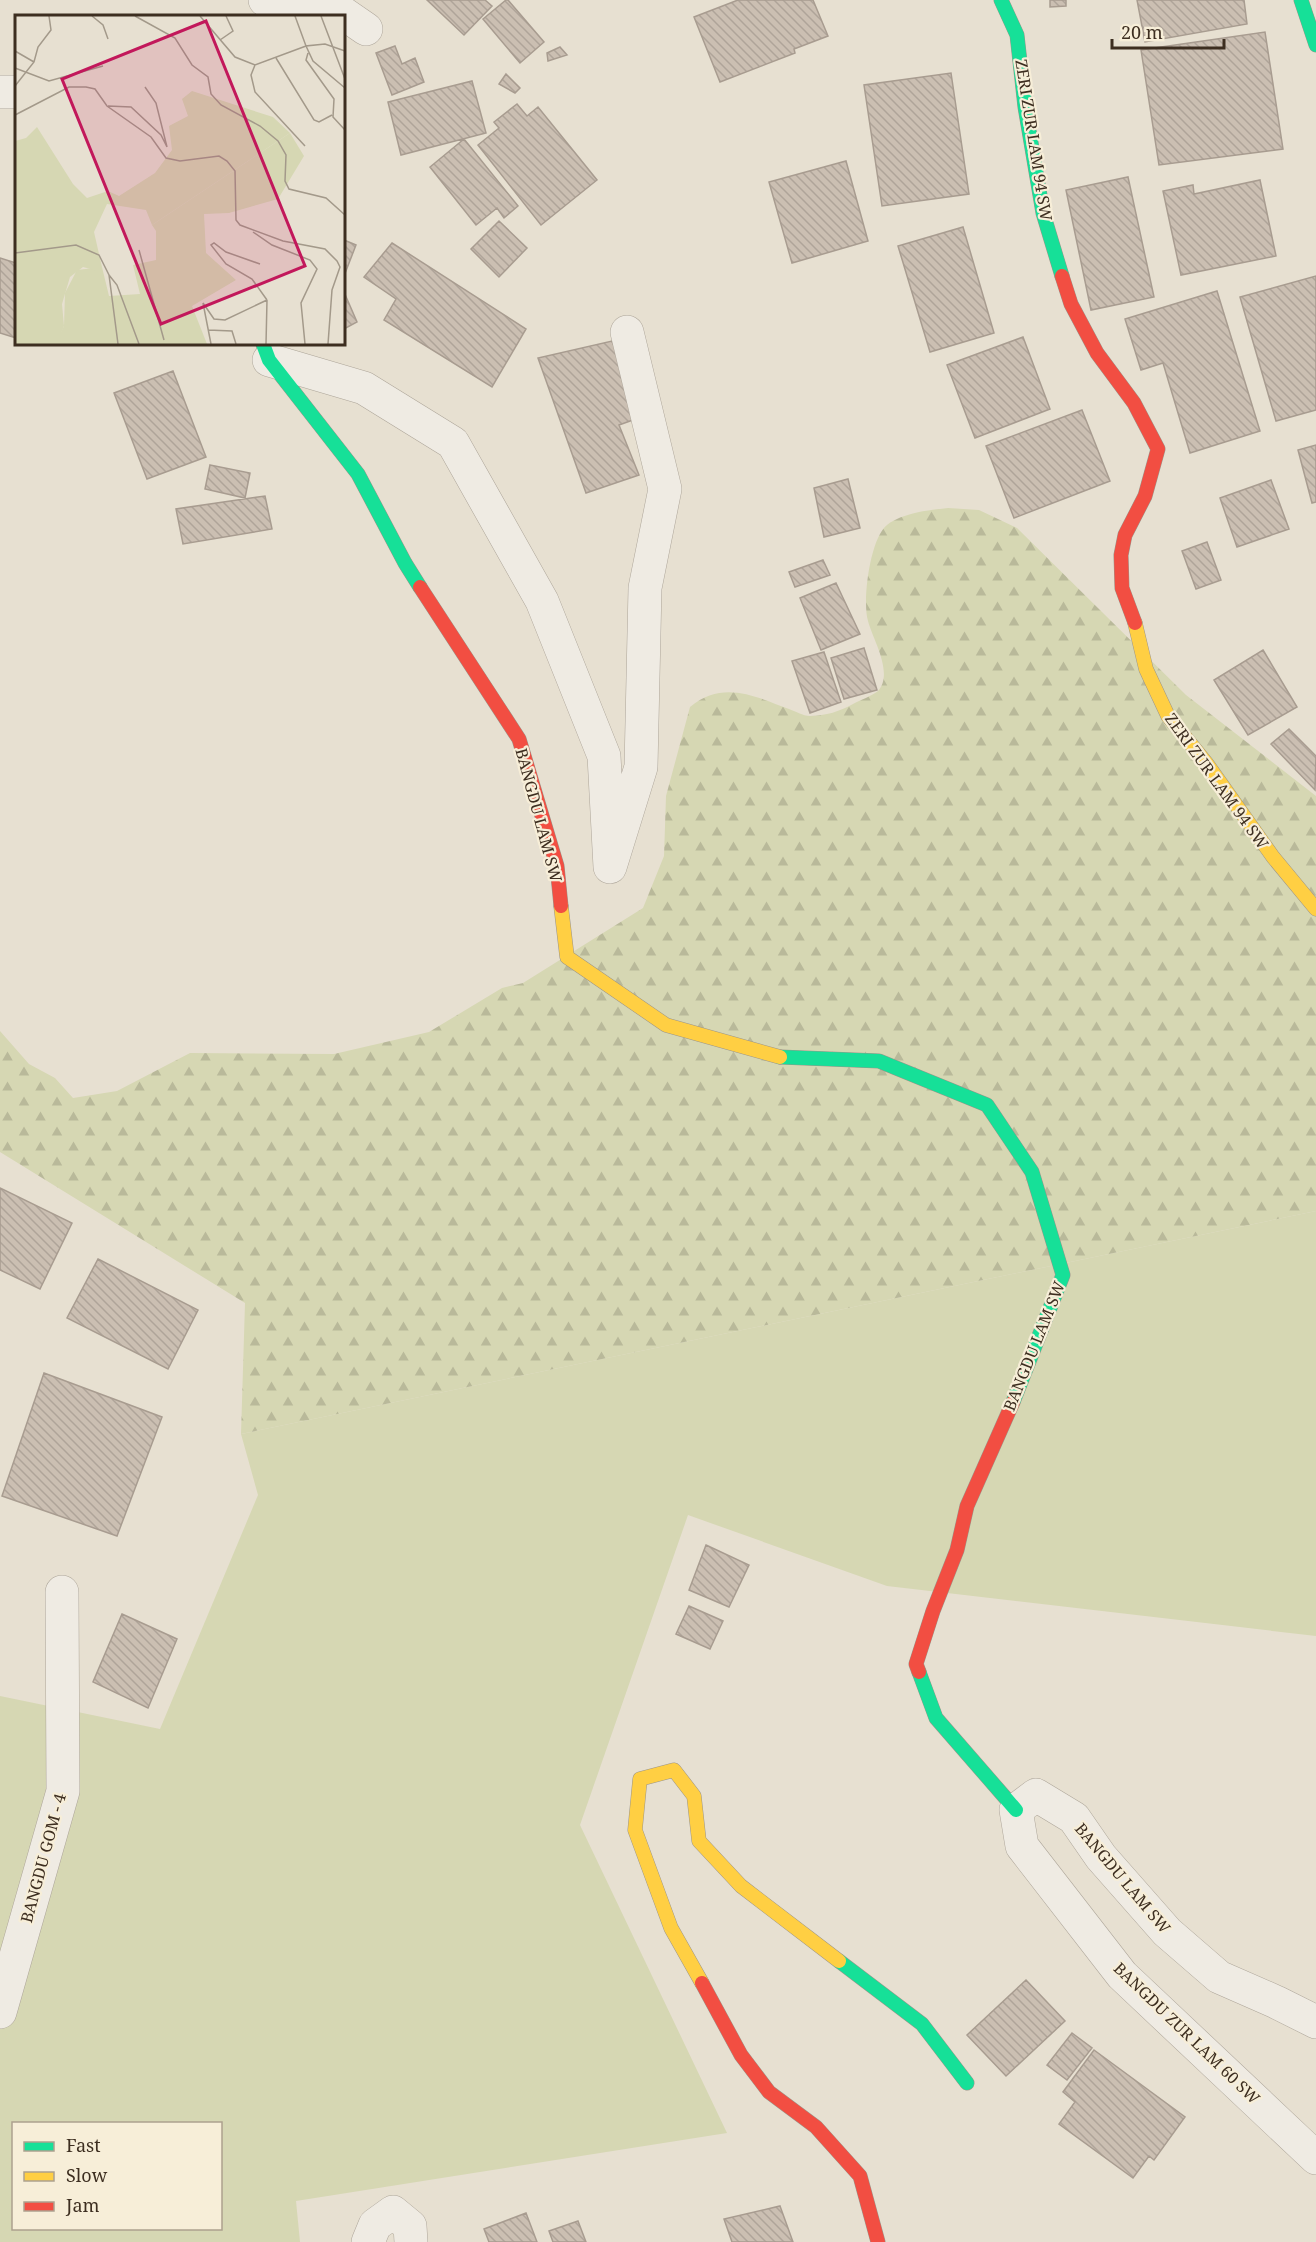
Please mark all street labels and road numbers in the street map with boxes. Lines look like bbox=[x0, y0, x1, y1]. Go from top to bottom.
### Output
street label: ZERI ZUR LAM 94 SW bbox=[1010, 58, 1058, 223]
street label: ZERI ZUR LAM 94 SW bbox=[1160, 709, 1274, 854]
street label: BANGDU LAM SW bbox=[511, 746, 568, 885]
street label: BANGDU LAM SW bbox=[998, 1278, 1070, 1414]
street label: BANGDU GOM - 4 bbox=[15, 1791, 71, 1925]
street label: BANGDU LAM SW bbox=[1070, 1818, 1176, 1938]
street label: BANGDU ZUR LAM 60 SW bbox=[1109, 1957, 1265, 2109]

